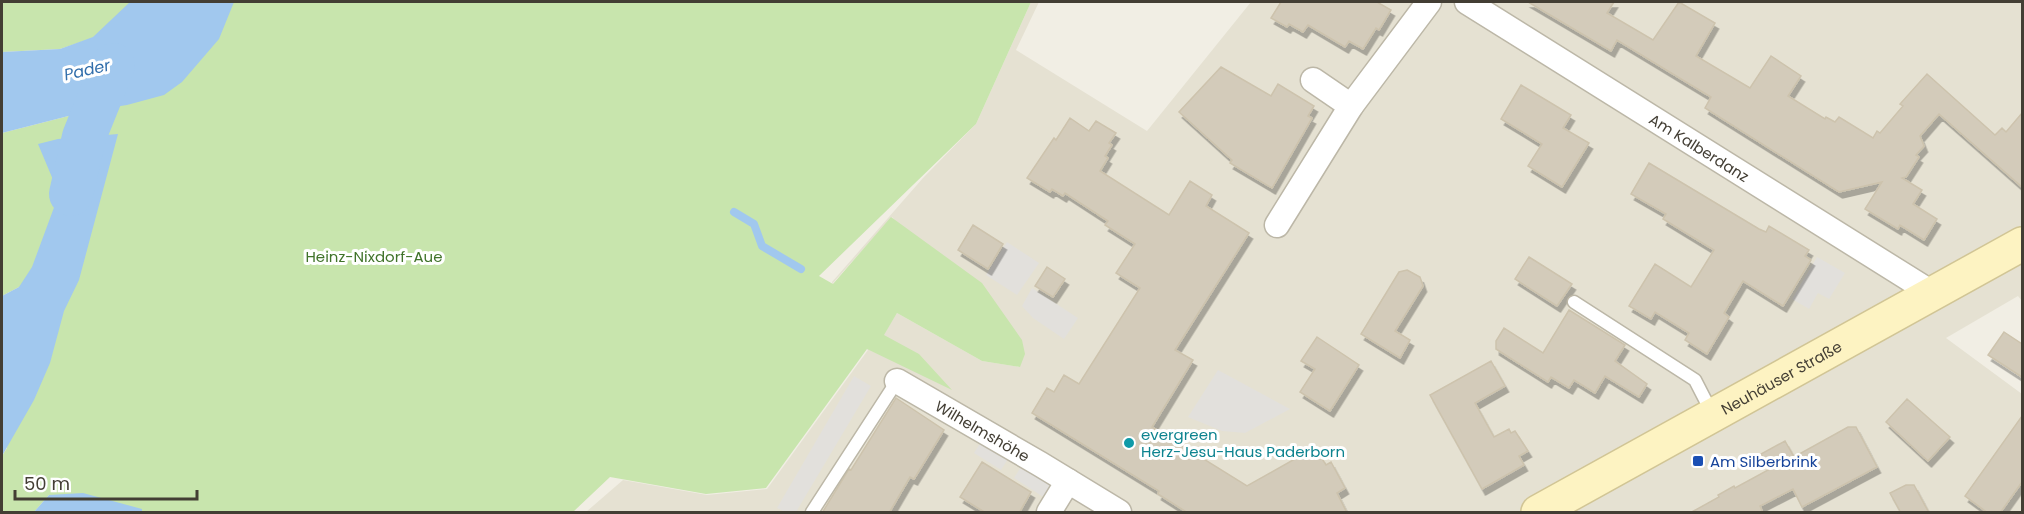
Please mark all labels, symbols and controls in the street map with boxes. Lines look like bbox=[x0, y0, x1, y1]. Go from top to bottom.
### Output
water label: Pader bbox=[62, 53, 113, 86]
street label: Am Kalberdanz bbox=[1645, 108, 1753, 187]
park label: Heinz-Nixdorf-Aue bbox=[305, 246, 443, 267]
street label: Neuhäuser Straße bbox=[1717, 335, 1845, 419]
street label: Wilhelmshöhe bbox=[931, 395, 1034, 466]
place label: evergreen Herz-Jesu-Haus Paderborn bbox=[1141, 424, 1345, 462]
marker: evergreen Herz-Jesu-Haus Paderborn bbox=[1122, 436, 1136, 450]
place label: Am Silberbrink bbox=[1710, 451, 1818, 472]
marker: Am Silberbrink bbox=[1691, 454, 1705, 468]
scale bar bbox=[15, 463, 196, 501]
text: 50 m bbox=[24, 471, 70, 496]

